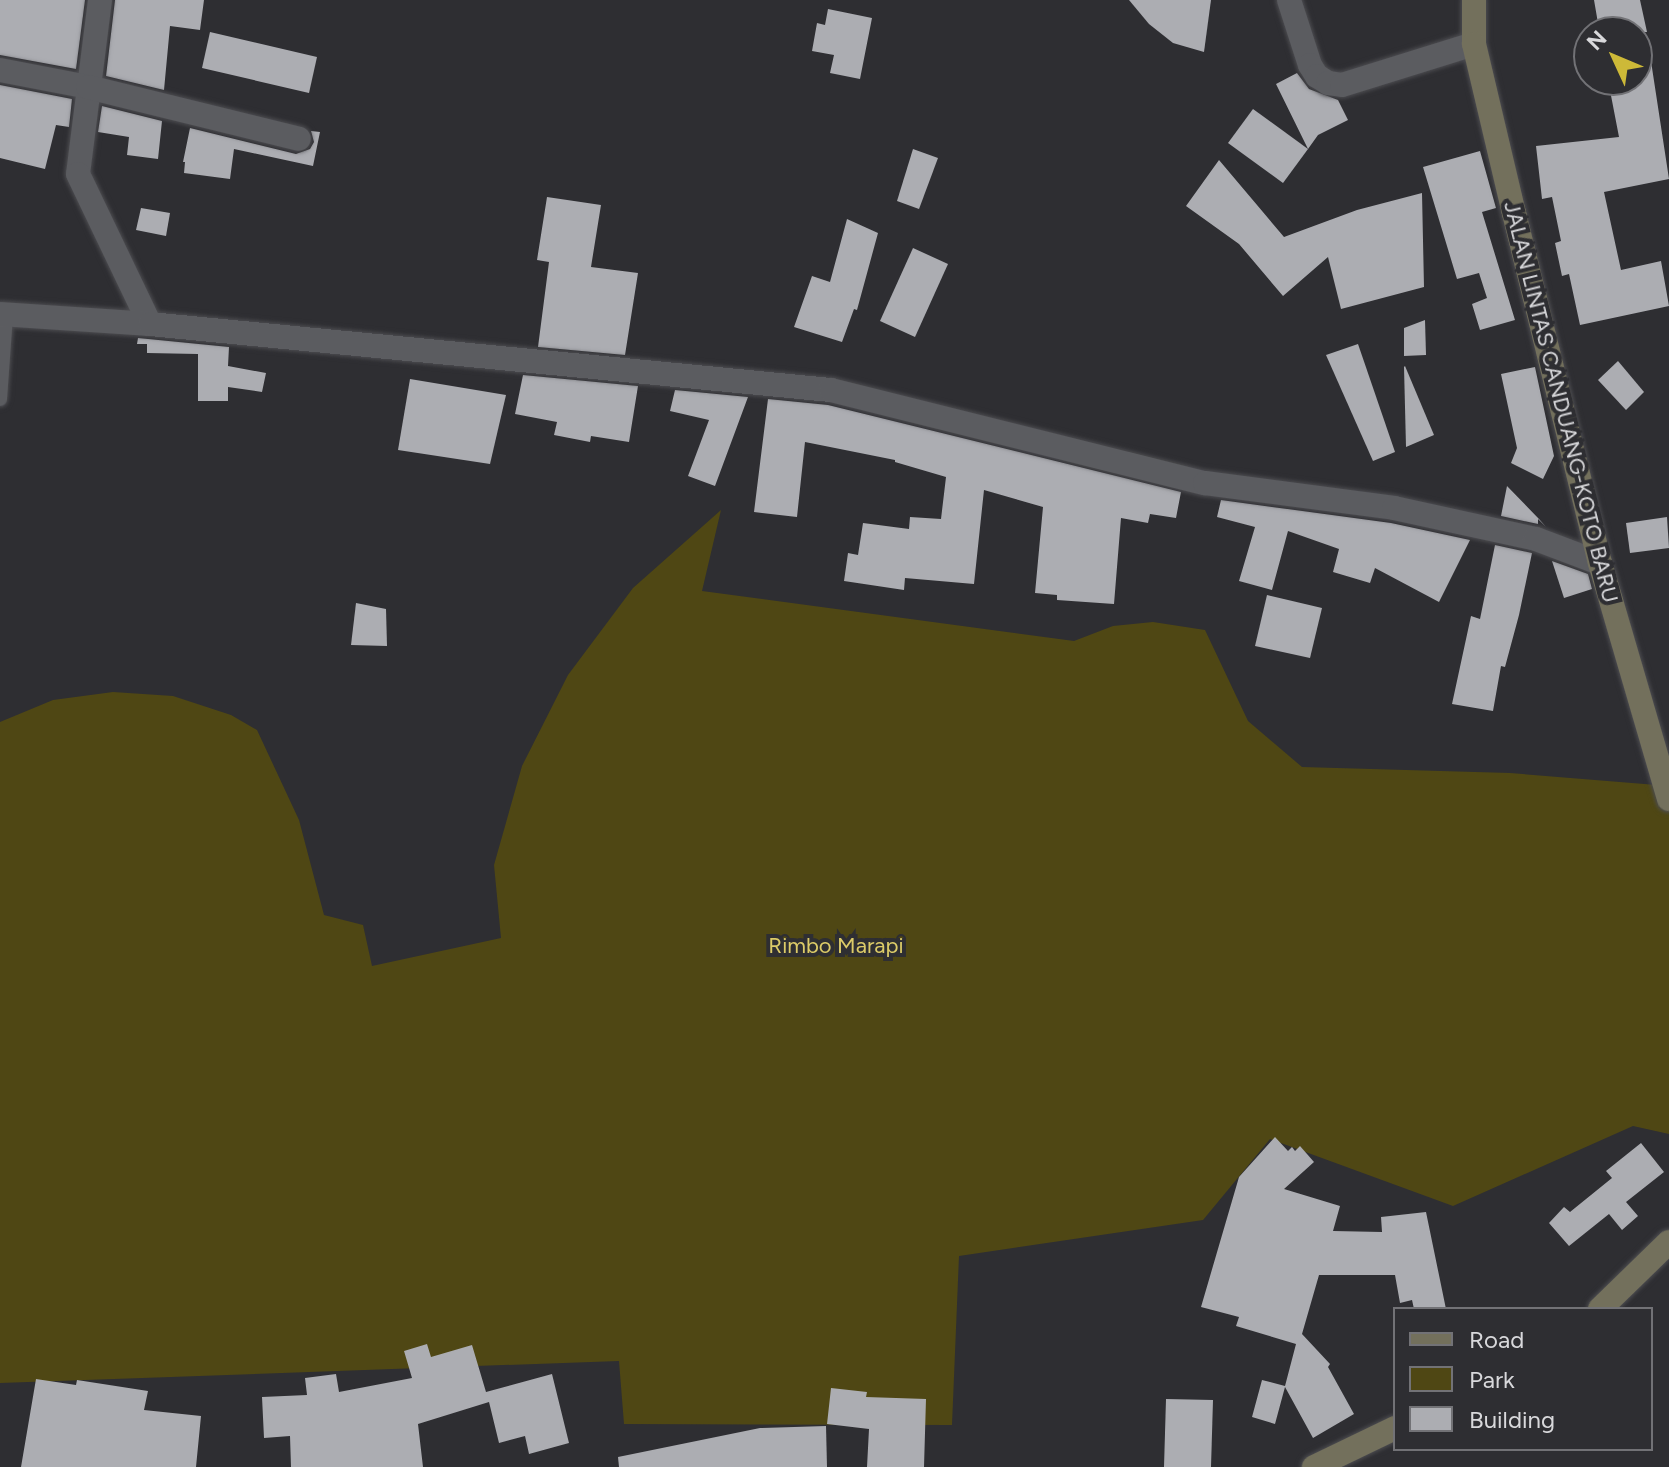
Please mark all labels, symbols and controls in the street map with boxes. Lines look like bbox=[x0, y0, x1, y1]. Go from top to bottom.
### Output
north arrow bbox=[1573, 16, 1653, 96]
text: N bbox=[1581, 25, 1612, 56]
street label: JALAN LINTAS CANDUANG-KOTO BARU bbox=[1498, 199, 1624, 605]
park label: Rimbo Marapi bbox=[768, 933, 904, 959]
legend bbox=[1393, 1307, 1653, 1451]
text: Road bbox=[1469, 1325, 1524, 1354]
text: Park bbox=[1469, 1365, 1515, 1394]
text: Building bbox=[1469, 1405, 1555, 1434]

